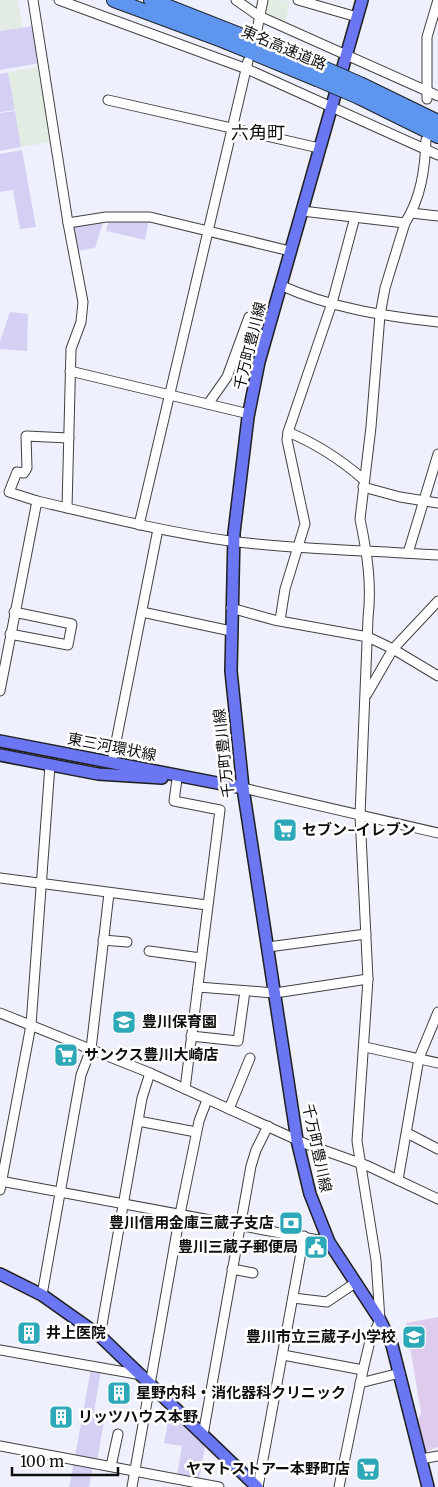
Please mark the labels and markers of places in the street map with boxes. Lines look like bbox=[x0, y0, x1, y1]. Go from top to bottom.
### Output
supermarket icon: セブン-イレブン bbox=[272, 817, 298, 843]
place label: セブン-イレブン bbox=[302, 820, 416, 839]
school or university icon: 豊川保育園 bbox=[111, 1009, 137, 1035]
place label: 豊川保育園 bbox=[142, 1012, 217, 1031]
supermarket icon: サンクス豊川大崎店 bbox=[53, 1042, 79, 1068]
place label: サンクス豊川大崎店 bbox=[84, 1045, 219, 1064]
bank icon: 豊川信用金庫三蔵子支店 bbox=[278, 1210, 304, 1236]
place label: 豊川信用金庫三蔵子支店 bbox=[109, 1213, 274, 1232]
public building icon: 豊川三蔵子郵便局 bbox=[303, 1234, 329, 1260]
place label: 豊川三蔵子郵便局 bbox=[178, 1237, 298, 1256]
building icon: 井上医院 bbox=[16, 1320, 42, 1346]
place label: 井上医院 bbox=[46, 1323, 106, 1342]
school or university icon: 豊川市立三蔵子小学校 bbox=[401, 1324, 427, 1350]
place label: 豊川市立三蔵子小学校 bbox=[246, 1327, 396, 1346]
building icon: 星野内科・消化器科クリニック bbox=[106, 1380, 132, 1406]
place label: 星野内科・消化器科クリニック bbox=[136, 1383, 346, 1402]
building icon: リッツハウス本野 bbox=[48, 1404, 74, 1430]
place label: リッツハウス本野 bbox=[78, 1407, 198, 1426]
supermarket icon: ヤマトストアー本野町店 bbox=[355, 1456, 381, 1482]
place label: ヤマトストアー本野町店 bbox=[186, 1459, 350, 1478]

